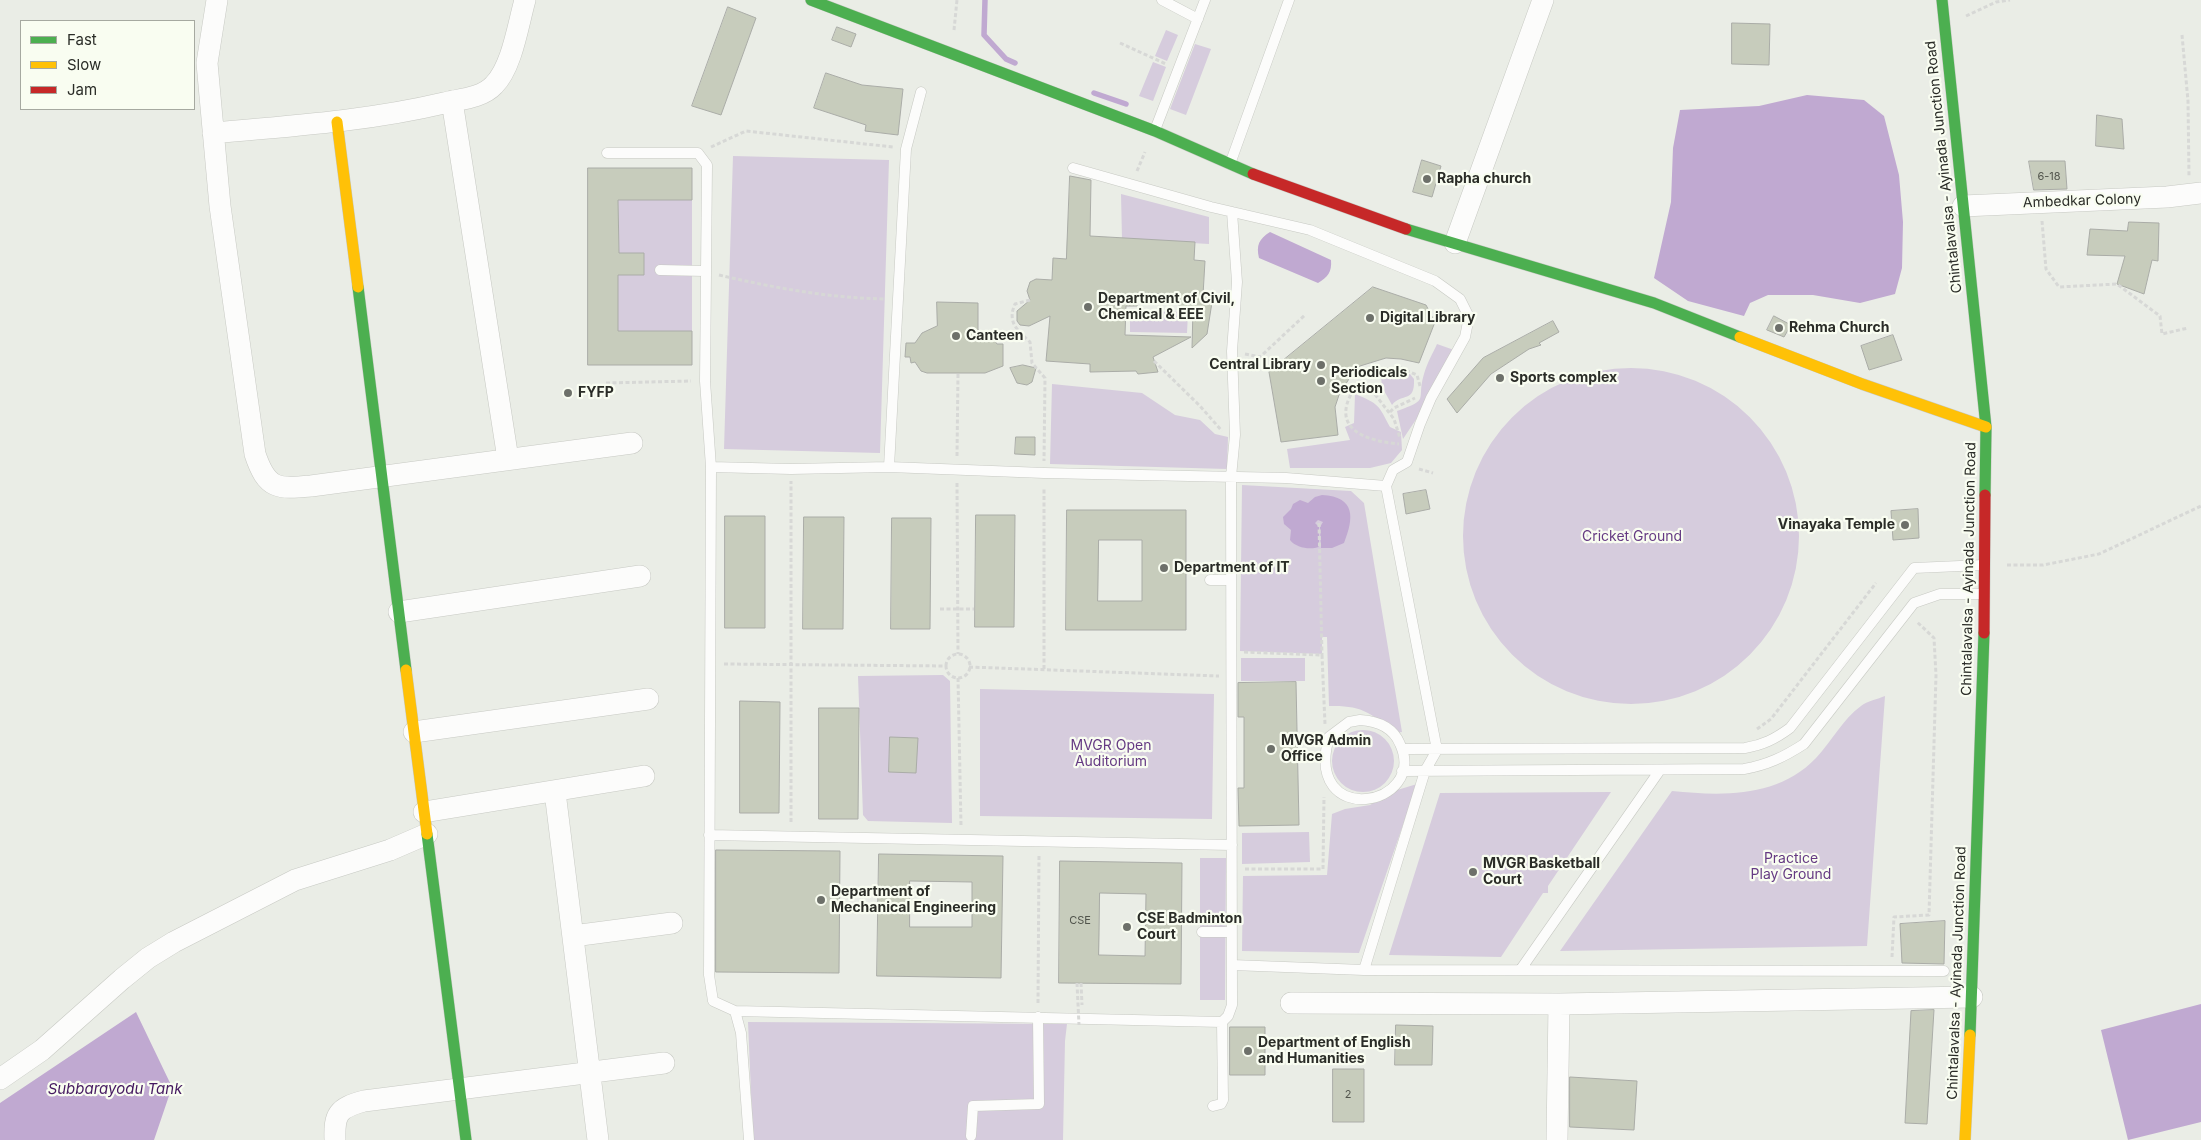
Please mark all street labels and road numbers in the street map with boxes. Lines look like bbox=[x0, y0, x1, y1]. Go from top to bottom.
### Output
street label: Chintalavalsa - Ayinada Junction Road bbox=[1922, 40, 1966, 294]
street label: Ambedkar Colony bbox=[2023, 191, 2141, 211]
street label: Chintalavalsa - Ayinada Junction Road bbox=[1958, 442, 1980, 696]
street label: Chintalavalsa - Ayinada Junction Road bbox=[1944, 846, 1970, 1100]

